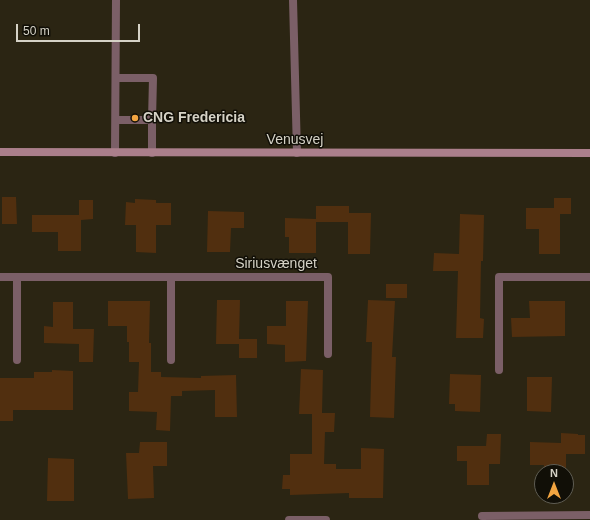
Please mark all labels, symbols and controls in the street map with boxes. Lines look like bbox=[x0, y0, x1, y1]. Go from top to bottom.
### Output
scale bar bbox=[18, 16, 142, 42]
text: 50 m bbox=[23, 24, 50, 38]
place label: CNG Fredericia bbox=[143, 110, 245, 126]
marker: CNG Fredericia bbox=[130, 113, 140, 123]
street label: Venusvej bbox=[267, 132, 323, 148]
street label: Siriusvænget bbox=[235, 256, 317, 272]
north arrow bbox=[534, 464, 574, 504]
text: N bbox=[550, 467, 558, 479]

